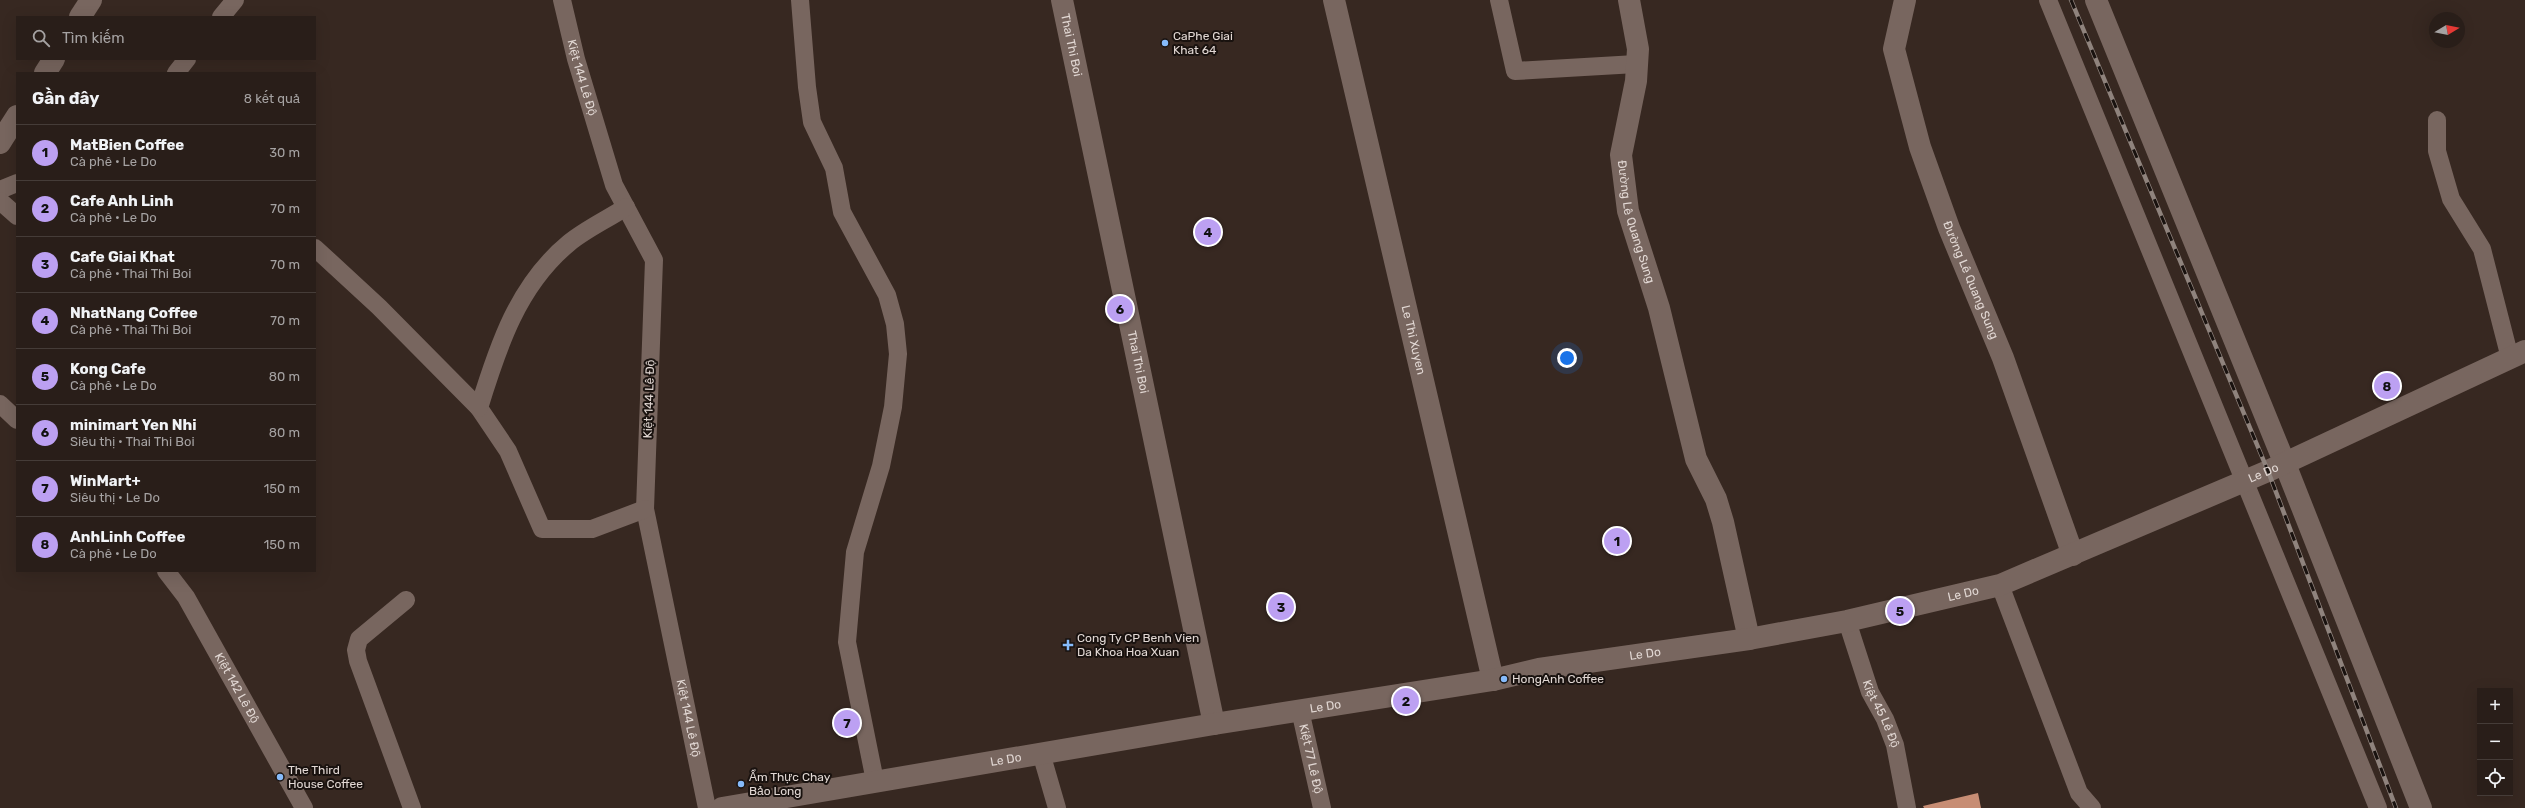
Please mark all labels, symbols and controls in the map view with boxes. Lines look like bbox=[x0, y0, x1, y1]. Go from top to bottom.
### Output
street label: Thai Thi Boi bbox=[1058, 12, 1085, 78]
north arrow bbox=[2429, 12, 2465, 48]
search box bbox=[16, 16, 316, 60]
icon: search bbox=[30, 27, 52, 49]
text: Tìm kiếm bbox=[62, 29, 125, 47]
place label: CaPhe Giai Khat 64 bbox=[1173, 29, 1233, 57]
street label: Kiệt 144 Lê Độ bbox=[565, 38, 600, 118]
marker: CaPhe Giai Khat 64 bbox=[1160, 38, 1170, 48]
text: Gần đây bbox=[32, 88, 99, 108]
text: 8 kết quả bbox=[244, 91, 300, 106]
text: MatBien Coffee bbox=[70, 136, 184, 154]
text: 1 bbox=[42, 145, 48, 160]
text: 30 m bbox=[269, 145, 300, 160]
text: Cà phê · Le Do bbox=[70, 154, 157, 169]
street label: Đường Lê Quang Sung bbox=[1615, 159, 1658, 285]
text: Cafe Anh Linh bbox=[70, 192, 174, 210]
text: 2 bbox=[41, 201, 49, 216]
text: 70 m bbox=[270, 201, 300, 216]
text: Cà phê · Le Do bbox=[70, 210, 157, 225]
pin: 4 bbox=[1195, 217, 1221, 247]
street label: Đường Lê Quang Sung bbox=[1940, 219, 2001, 341]
text: Cafe Giai Khat bbox=[70, 248, 175, 266]
text: 3 bbox=[41, 257, 49, 272]
text: 70 m bbox=[270, 257, 300, 272]
text: Cà phê · Thai Thi Boi bbox=[70, 266, 191, 281]
pin: 6 bbox=[1107, 294, 1133, 324]
text: NhatNang Coffee bbox=[70, 304, 198, 322]
street label: Le Thi Xuyen bbox=[1399, 304, 1428, 376]
text: 4 bbox=[41, 313, 49, 328]
text: 70 m bbox=[270, 313, 300, 328]
text: Cà phê · Thai Thi Boi bbox=[70, 322, 191, 337]
street label: Thai Thi Boi bbox=[1125, 329, 1151, 395]
your location bbox=[1557, 348, 1577, 368]
street label: Kiệt 144 Lê Độ bbox=[641, 359, 657, 439]
text: Kong Cafe bbox=[70, 360, 146, 378]
text: 5 bbox=[41, 369, 49, 384]
text: 80 m bbox=[269, 369, 300, 384]
pin: 8 bbox=[2374, 371, 2400, 401]
text: Cà phê · Le Do bbox=[70, 378, 157, 393]
text: minimart Yen Nhi bbox=[70, 416, 197, 434]
text: 6 bbox=[41, 425, 49, 440]
text: 80 m bbox=[269, 425, 300, 440]
text: Siêu thị · Thai Thi Boi bbox=[70, 434, 195, 449]
street label: Le Do bbox=[2246, 460, 2281, 486]
text: WinMart+ bbox=[70, 472, 141, 490]
text: 7 bbox=[41, 481, 49, 496]
text: 150 m bbox=[264, 481, 300, 496]
text: Siêu thị · Le Do bbox=[70, 490, 160, 505]
pin: 1 bbox=[1604, 526, 1630, 556]
text: AnhLinh Coffee bbox=[70, 528, 185, 546]
text: 8 bbox=[41, 537, 49, 552]
text: 150 m bbox=[264, 537, 300, 552]
text: Cà phê · Le Do bbox=[70, 546, 157, 561]
street label: Le Do bbox=[1946, 583, 1980, 604]
pin: 3 bbox=[1268, 592, 1294, 622]
pin: 5 bbox=[1887, 596, 1913, 626]
place label: Cong Ty CP Benh Vien Da Khoa Hoa Xuan bbox=[1077, 631, 1199, 659]
marker: Cong Ty CP Benh Vien Da Khoa Hoa Xuan bbox=[1062, 639, 1074, 651]
street label: Le Do bbox=[1628, 645, 1662, 663]
street label: Kiệt 142 Lê Độ bbox=[212, 650, 262, 726]
place label: HongAnh Coffee bbox=[1512, 672, 1604, 686]
marker: HongAnh Coffee bbox=[1499, 674, 1509, 684]
street label: Kiệt 144 Lê Độ bbox=[674, 678, 703, 758]
street label: Kiệt 45 Lê Độ bbox=[1860, 678, 1902, 750]
pin: 2 bbox=[1393, 686, 1419, 716]
map controls bbox=[2477, 688, 2513, 796]
button: + bbox=[2477, 688, 2513, 724]
street label: Le Do bbox=[1309, 697, 1342, 716]
pin: 7 bbox=[834, 708, 860, 738]
street label: Kiệt 77 Lê Độ bbox=[1296, 723, 1326, 795]
button: − bbox=[2477, 724, 2513, 760]
street label: Le Do bbox=[989, 750, 1023, 769]
button: locate bbox=[2477, 760, 2513, 796]
place label: The Third House Coffee bbox=[288, 763, 363, 791]
place label: Ẩm Thực Chay Bảo Long bbox=[749, 769, 831, 798]
marker: The Third House Coffee bbox=[275, 772, 285, 782]
marker: Ẩm Thực Chay Bảo Long bbox=[736, 779, 746, 789]

